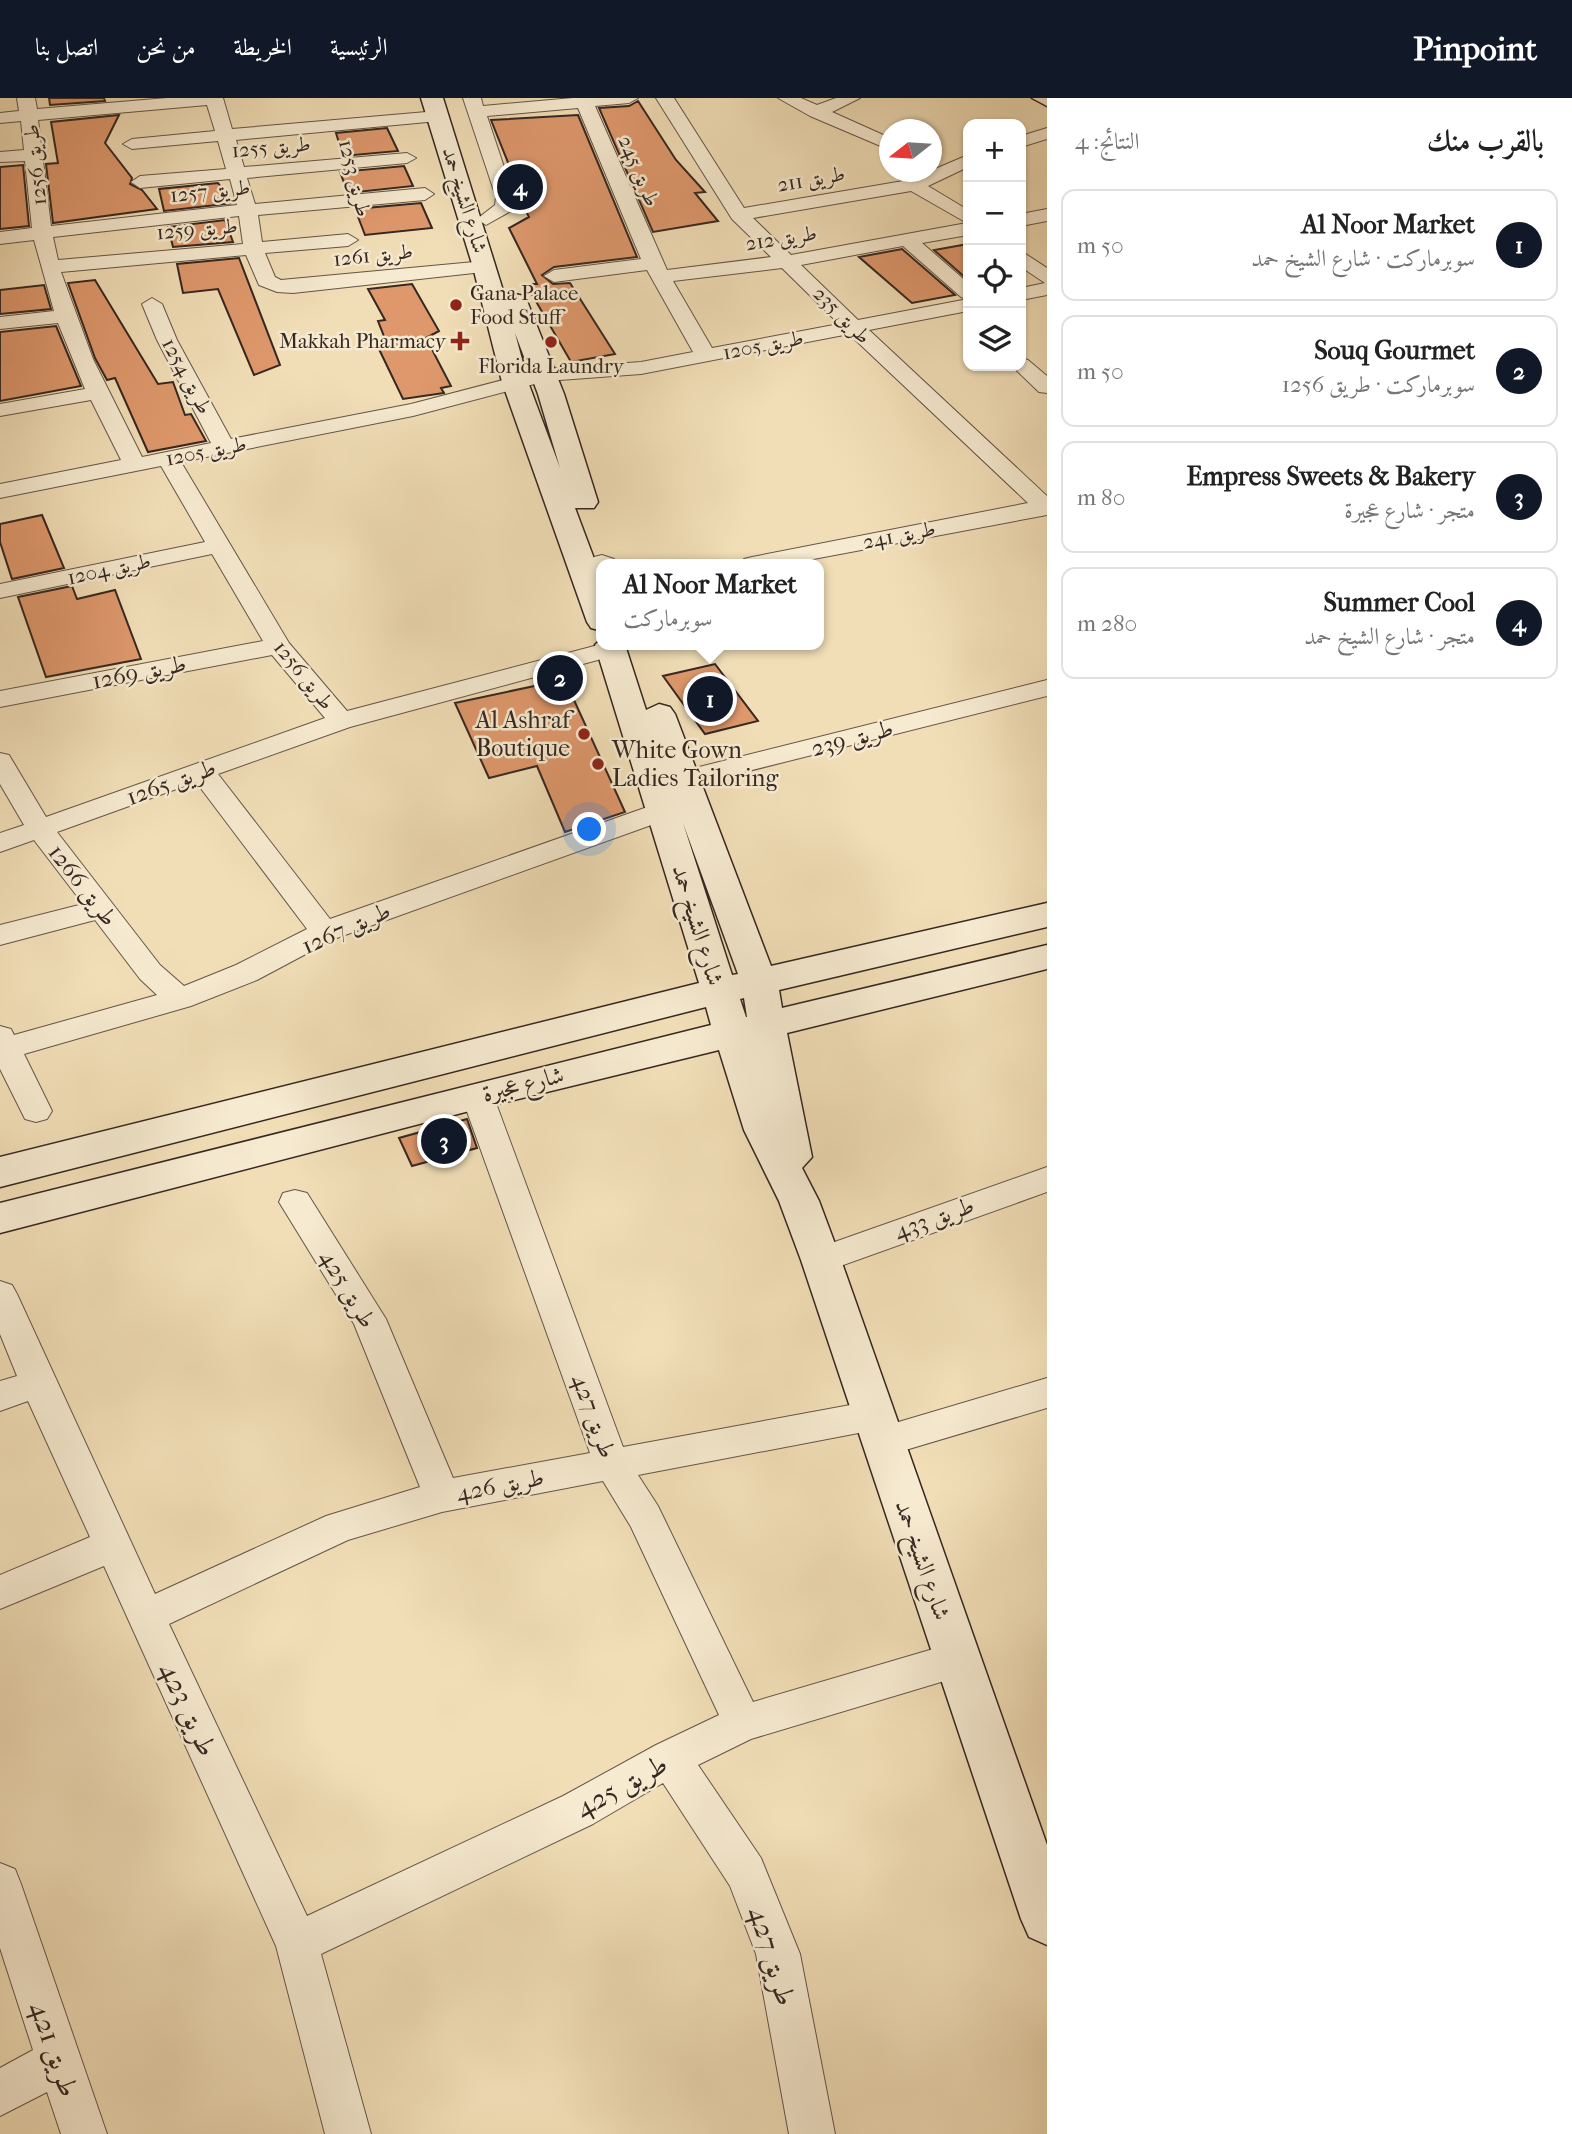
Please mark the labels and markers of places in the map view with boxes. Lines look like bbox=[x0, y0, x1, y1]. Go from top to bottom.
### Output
pin: 4 bbox=[497, 161, 543, 213]
place label: Gana Palace Food Stuff bbox=[470, 281, 578, 329]
marker: Gana Palace Food Stuff bbox=[448, 297, 464, 313]
place label: Makkah Pharmacy bbox=[279, 329, 447, 353]
marker: Makkah Pharmacy bbox=[452, 333, 468, 349]
marker: Florida Laundry bbox=[543, 334, 559, 350]
place label: Florida Laundry bbox=[478, 354, 625, 378]
pin: 2 bbox=[537, 652, 583, 704]
pin: 1 bbox=[687, 673, 733, 725]
place label: Al Ashraf Boutique bbox=[475, 706, 575, 762]
marker: Al Ashraf Boutique bbox=[576, 726, 592, 742]
place label: White Gown Ladies Tailoring bbox=[611, 736, 780, 792]
marker: White Gown Ladies Tailoring bbox=[590, 756, 606, 772]
pin: 3 bbox=[421, 1115, 467, 1167]

